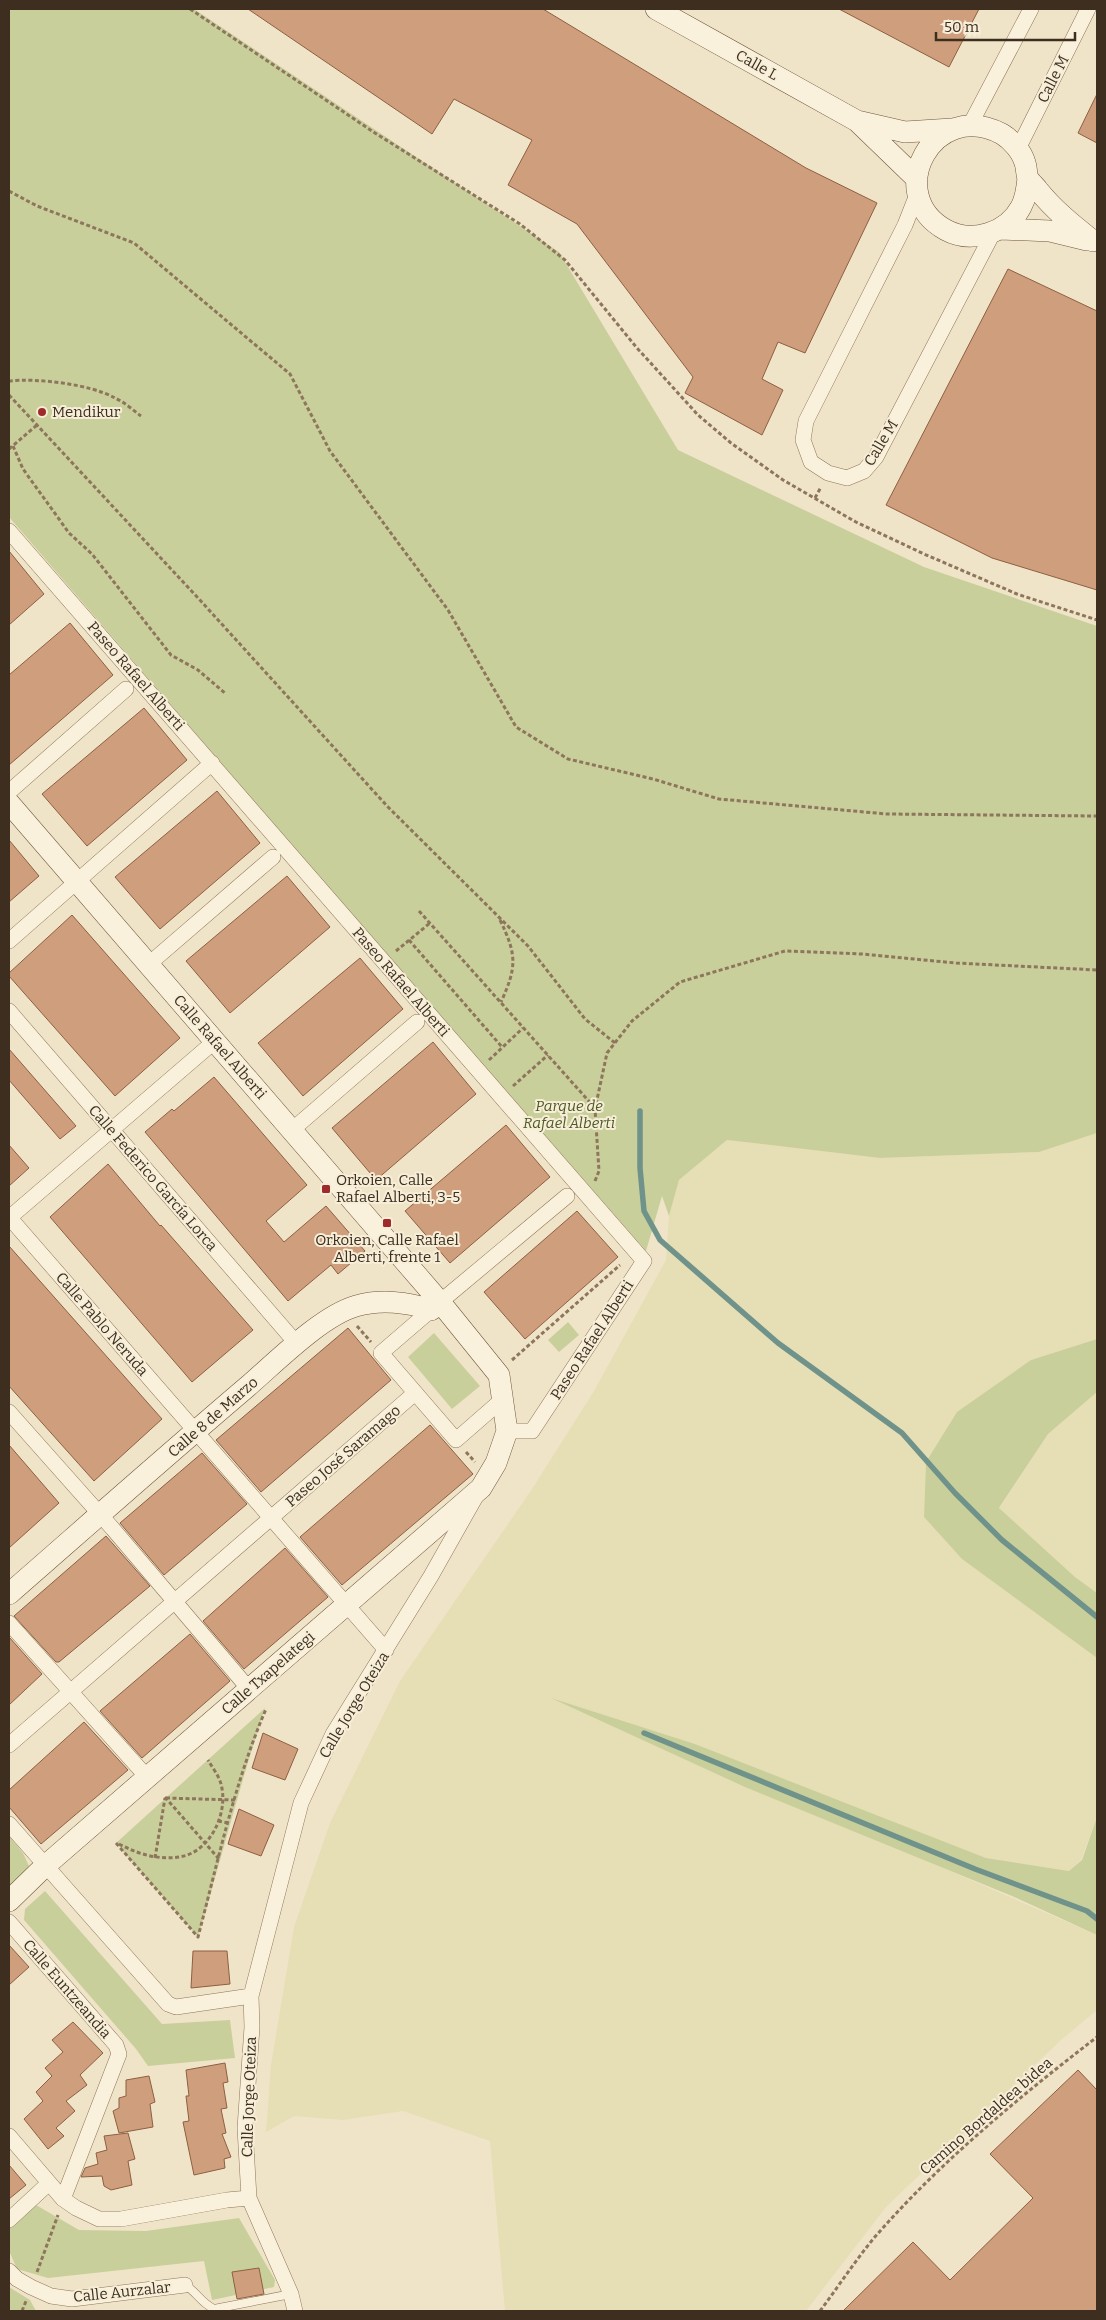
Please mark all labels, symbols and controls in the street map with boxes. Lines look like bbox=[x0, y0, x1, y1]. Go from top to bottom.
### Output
scale bar bbox=[936, 10, 1075, 42]
text: 50 m bbox=[944, 18, 980, 36]
street label: Calle L bbox=[733, 46, 781, 84]
street label: Calle M bbox=[1033, 52, 1073, 106]
place label: Mendikur bbox=[52, 403, 121, 421]
marker: Mendikur bbox=[36, 406, 48, 418]
street label: Calle M bbox=[860, 417, 902, 469]
street label: Paseo Rafael Alberti bbox=[84, 618, 189, 735]
street label: Paseo Rafael Alberti bbox=[349, 924, 454, 1041]
street label: Calle Rafael Alberti bbox=[170, 991, 271, 1103]
park label: Parque de Rafael Alberti bbox=[523, 1097, 615, 1132]
street label: Calle Federico García Lorca bbox=[85, 1101, 221, 1255]
place label: Orkoien, Calle Rafael Alberti, 3-5 bbox=[336, 1171, 460, 1206]
marker: Orkoien, Calle Rafael Alberti, 3-5 bbox=[320, 1183, 332, 1195]
marker: Orkoien, Calle Rafael Alberti, frente 1 bbox=[381, 1217, 393, 1229]
place label: Orkoien, Calle Rafael Alberti, frente 1 bbox=[315, 1231, 459, 1266]
street label: Calle Pablo Neruda bbox=[52, 1269, 152, 1379]
street label: Paseo Rafael Alberti bbox=[547, 1277, 638, 1403]
street label: Calle 8 de Marzo bbox=[164, 1373, 262, 1461]
street label: Paseo José Saramago bbox=[282, 1401, 404, 1511]
street label: Calle Txapelategi bbox=[218, 1627, 319, 1718]
street label: Calle Jorge Oteiza bbox=[315, 1649, 393, 1761]
street label: Calle Euntzeandia bbox=[19, 1936, 115, 2042]
street label: Calle Jorge Oteiza bbox=[238, 2036, 260, 2158]
street label: Camino Bordaldea bidea bbox=[916, 2053, 1056, 2179]
street label: Calle Aurzalar bbox=[72, 2278, 172, 2306]

